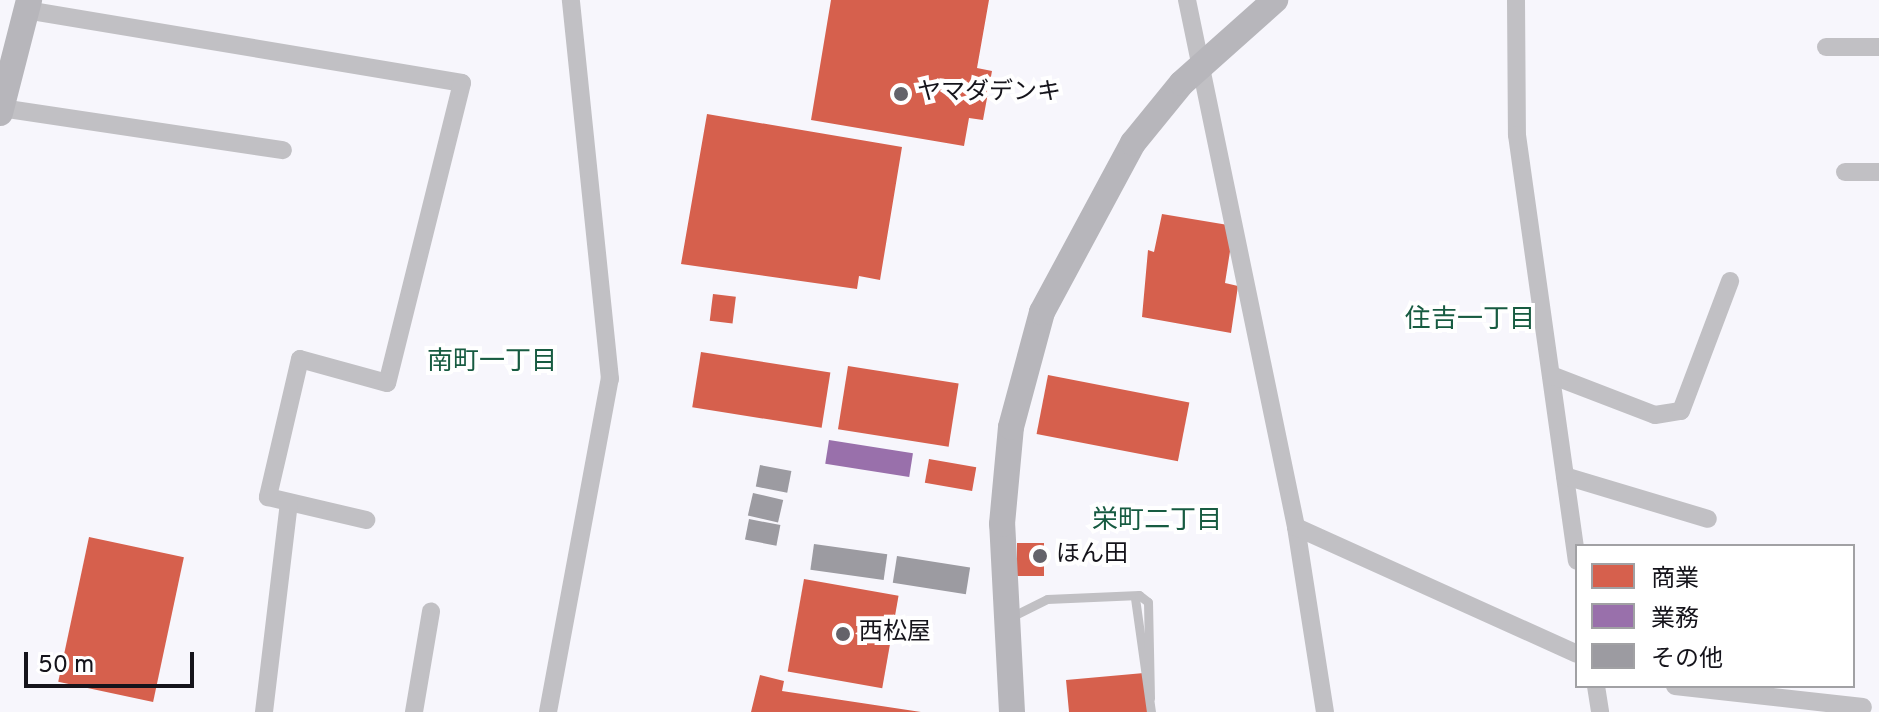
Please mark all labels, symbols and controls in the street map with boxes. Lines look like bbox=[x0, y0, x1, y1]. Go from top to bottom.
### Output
place label: ヤマダデンキ bbox=[917, 80, 1061, 108]
marker: ヤマダデンキ bbox=[892, 85, 910, 103]
district label: 住吉一丁目 bbox=[1405, 305, 1535, 337]
district label: 南町一丁目 bbox=[427, 347, 557, 379]
district label: 栄町二丁目 bbox=[1092, 506, 1222, 538]
place label: ほん田 bbox=[1056, 542, 1128, 570]
legend bbox=[1575, 544, 1855, 688]
marker: ほん田 bbox=[1031, 547, 1049, 565]
text: 商業 bbox=[1651, 565, 1699, 595]
text: 業務 bbox=[1651, 605, 1699, 635]
place label: 西松屋 bbox=[859, 620, 931, 648]
marker: 西松屋 bbox=[834, 625, 852, 643]
scale bar bbox=[28, 636, 198, 686]
text: その他 bbox=[1651, 645, 1723, 675]
text: 50 m bbox=[38, 651, 94, 681]

